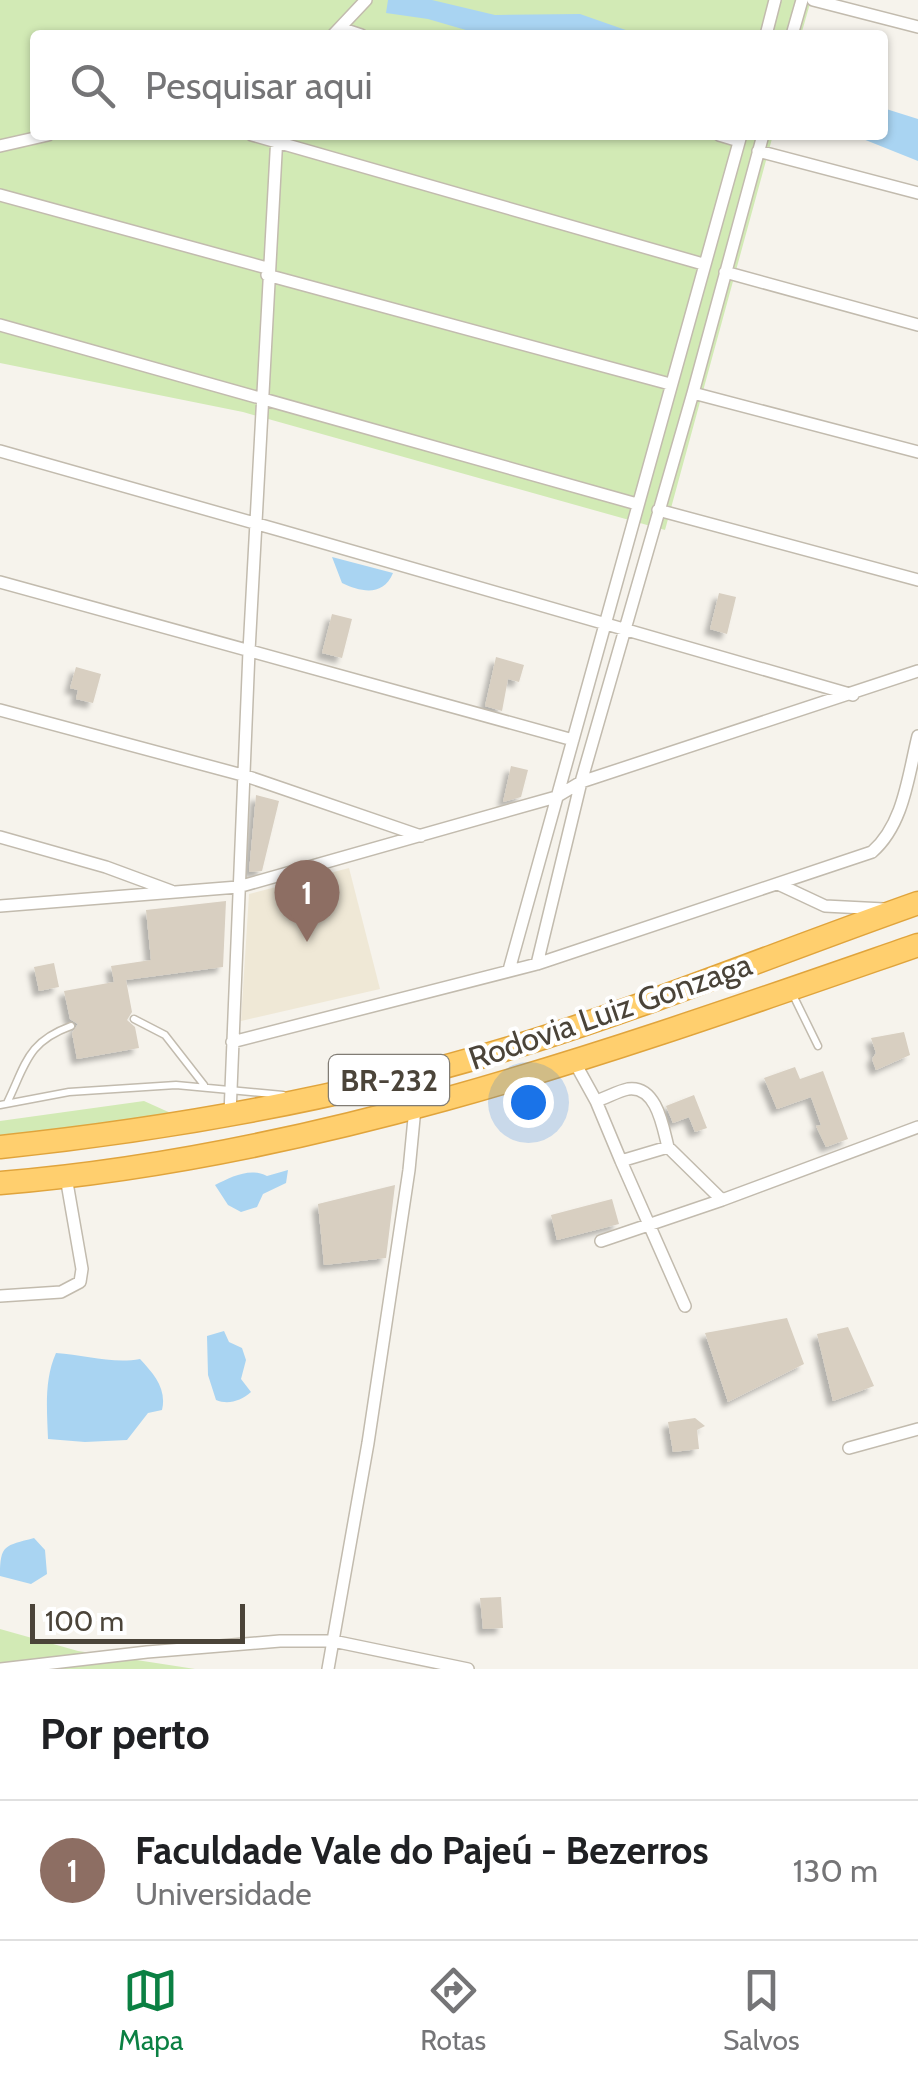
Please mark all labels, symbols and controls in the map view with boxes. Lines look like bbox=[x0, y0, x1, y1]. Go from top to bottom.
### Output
search box bbox=[30, 30, 888, 140]
icon: search bbox=[65, 58, 120, 113]
text: Pesquisar aqui bbox=[145, 62, 372, 109]
pin: 1 bbox=[274, 860, 340, 942]
street label: Rodovia Luiz Gonzaga bbox=[463, 944, 757, 1078]
road number: BR-232 bbox=[329, 1055, 449, 1105]
your location bbox=[503, 1077, 554, 1128]
scale bar bbox=[30, 1599, 245, 1644]
text: 100 m bbox=[45, 1604, 124, 1638]
text: Por perto bbox=[40, 1708, 210, 1760]
text: Faculdade Vale do Pajeú - Bezerros bbox=[135, 1827, 708, 1874]
text: 1 bbox=[67, 1851, 78, 1890]
text: 130 m bbox=[793, 1851, 878, 1890]
text: Universidade bbox=[135, 1874, 312, 1913]
tab: Mapa bbox=[118, 1963, 183, 2057]
tab: Rotas bbox=[420, 1963, 486, 2057]
tab: Salvos bbox=[723, 1963, 800, 2057]

